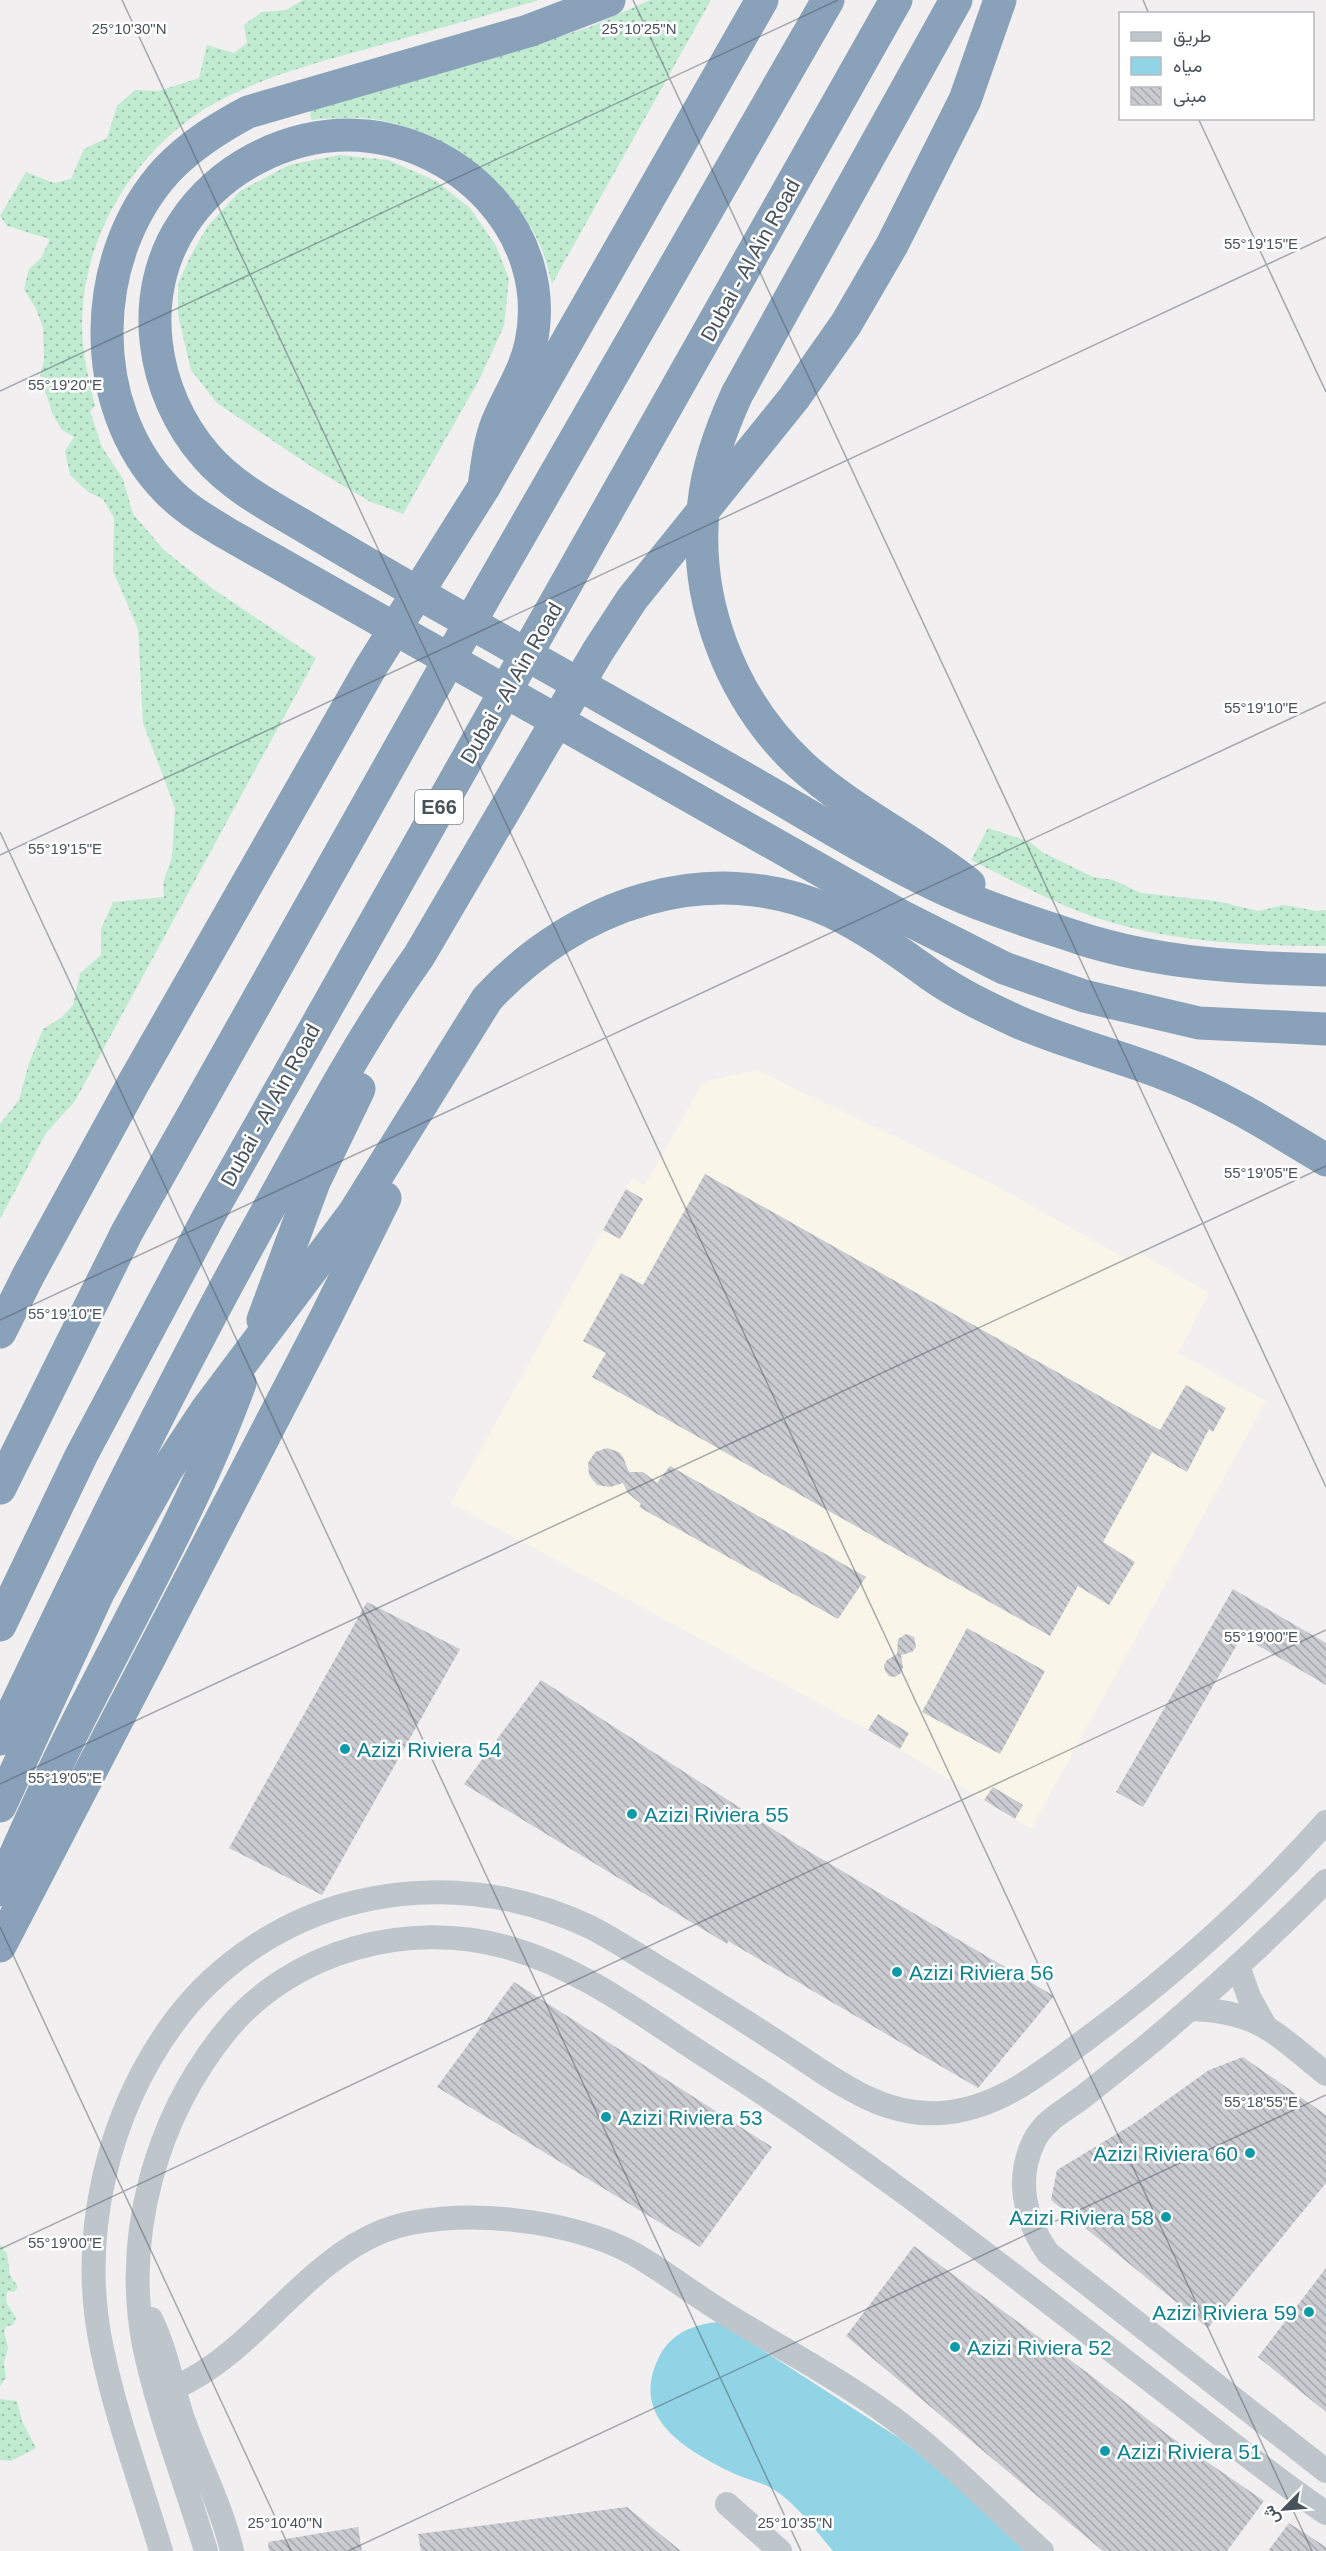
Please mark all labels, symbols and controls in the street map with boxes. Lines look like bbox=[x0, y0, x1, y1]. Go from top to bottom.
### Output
legend bbox=[1119, 12, 1314, 120]
text: 25°10'30"N bbox=[91, 20, 167, 37]
text: 25°10'25"N bbox=[601, 20, 677, 37]
text: طريق bbox=[1173, 26, 1211, 47]
text: مياه bbox=[1173, 56, 1202, 76]
text: مبنى bbox=[1173, 86, 1207, 107]
street label: Dubai - Al Ain Road bbox=[696, 175, 804, 345]
text: 55°19'15"E bbox=[1224, 235, 1298, 252]
text: 55°19'20"E bbox=[28, 376, 102, 393]
street label: Dubai - Al Ain Road bbox=[456, 598, 566, 768]
text: 55°19'10"E bbox=[1224, 699, 1298, 716]
road number: E66 bbox=[415, 790, 463, 824]
text: 55°19'15"E bbox=[28, 840, 102, 857]
street label: Dubai - Al Ain Road bbox=[216, 1020, 324, 1190]
text: 55°19'05"E bbox=[1224, 1164, 1298, 1181]
text: 55°19'10"E bbox=[28, 1305, 102, 1322]
text: 55°19'00"E bbox=[1224, 1628, 1298, 1645]
place label: Azizi Riviera 54 bbox=[357, 1738, 502, 1761]
marker: Azizi Riviera 54 bbox=[338, 1742, 352, 1756]
text: 55°19'05"E bbox=[28, 1769, 102, 1786]
place label: Azizi Riviera 55 bbox=[644, 1803, 789, 1826]
marker: Azizi Riviera 55 bbox=[625, 1807, 639, 1821]
place label: Azizi Riviera 56 bbox=[909, 1961, 1054, 1984]
marker: Azizi Riviera 56 bbox=[890, 1965, 904, 1979]
text: 55°18'55"E bbox=[1224, 2093, 1298, 2110]
place label: Azizi Riviera 53 bbox=[618, 2106, 763, 2129]
marker: Azizi Riviera 53 bbox=[599, 2110, 613, 2124]
place label: Azizi Riviera 60 bbox=[1093, 2142, 1238, 2165]
marker: Azizi Riviera 60 bbox=[1243, 2146, 1257, 2160]
place label: Azizi Riviera 58 bbox=[1009, 2206, 1154, 2229]
marker: Azizi Riviera 58 bbox=[1159, 2210, 1173, 2224]
text: 55°19'00"E bbox=[28, 2234, 102, 2251]
place label: Azizi Riviera 59 bbox=[1152, 2301, 1297, 2324]
marker: Azizi Riviera 59 bbox=[1302, 2305, 1316, 2319]
place label: Azizi Riviera 52 bbox=[967, 2336, 1112, 2359]
marker: Azizi Riviera 52 bbox=[948, 2340, 962, 2354]
place label: Azizi Riviera 51 bbox=[1117, 2440, 1262, 2463]
marker: Azizi Riviera 51 bbox=[1098, 2444, 1112, 2458]
north arrow bbox=[1254, 2479, 1314, 2539]
text: ش bbox=[1259, 2502, 1284, 2527]
text: 25°10'40"N bbox=[247, 2514, 323, 2531]
text: 25°10'35"N bbox=[757, 2514, 833, 2531]

